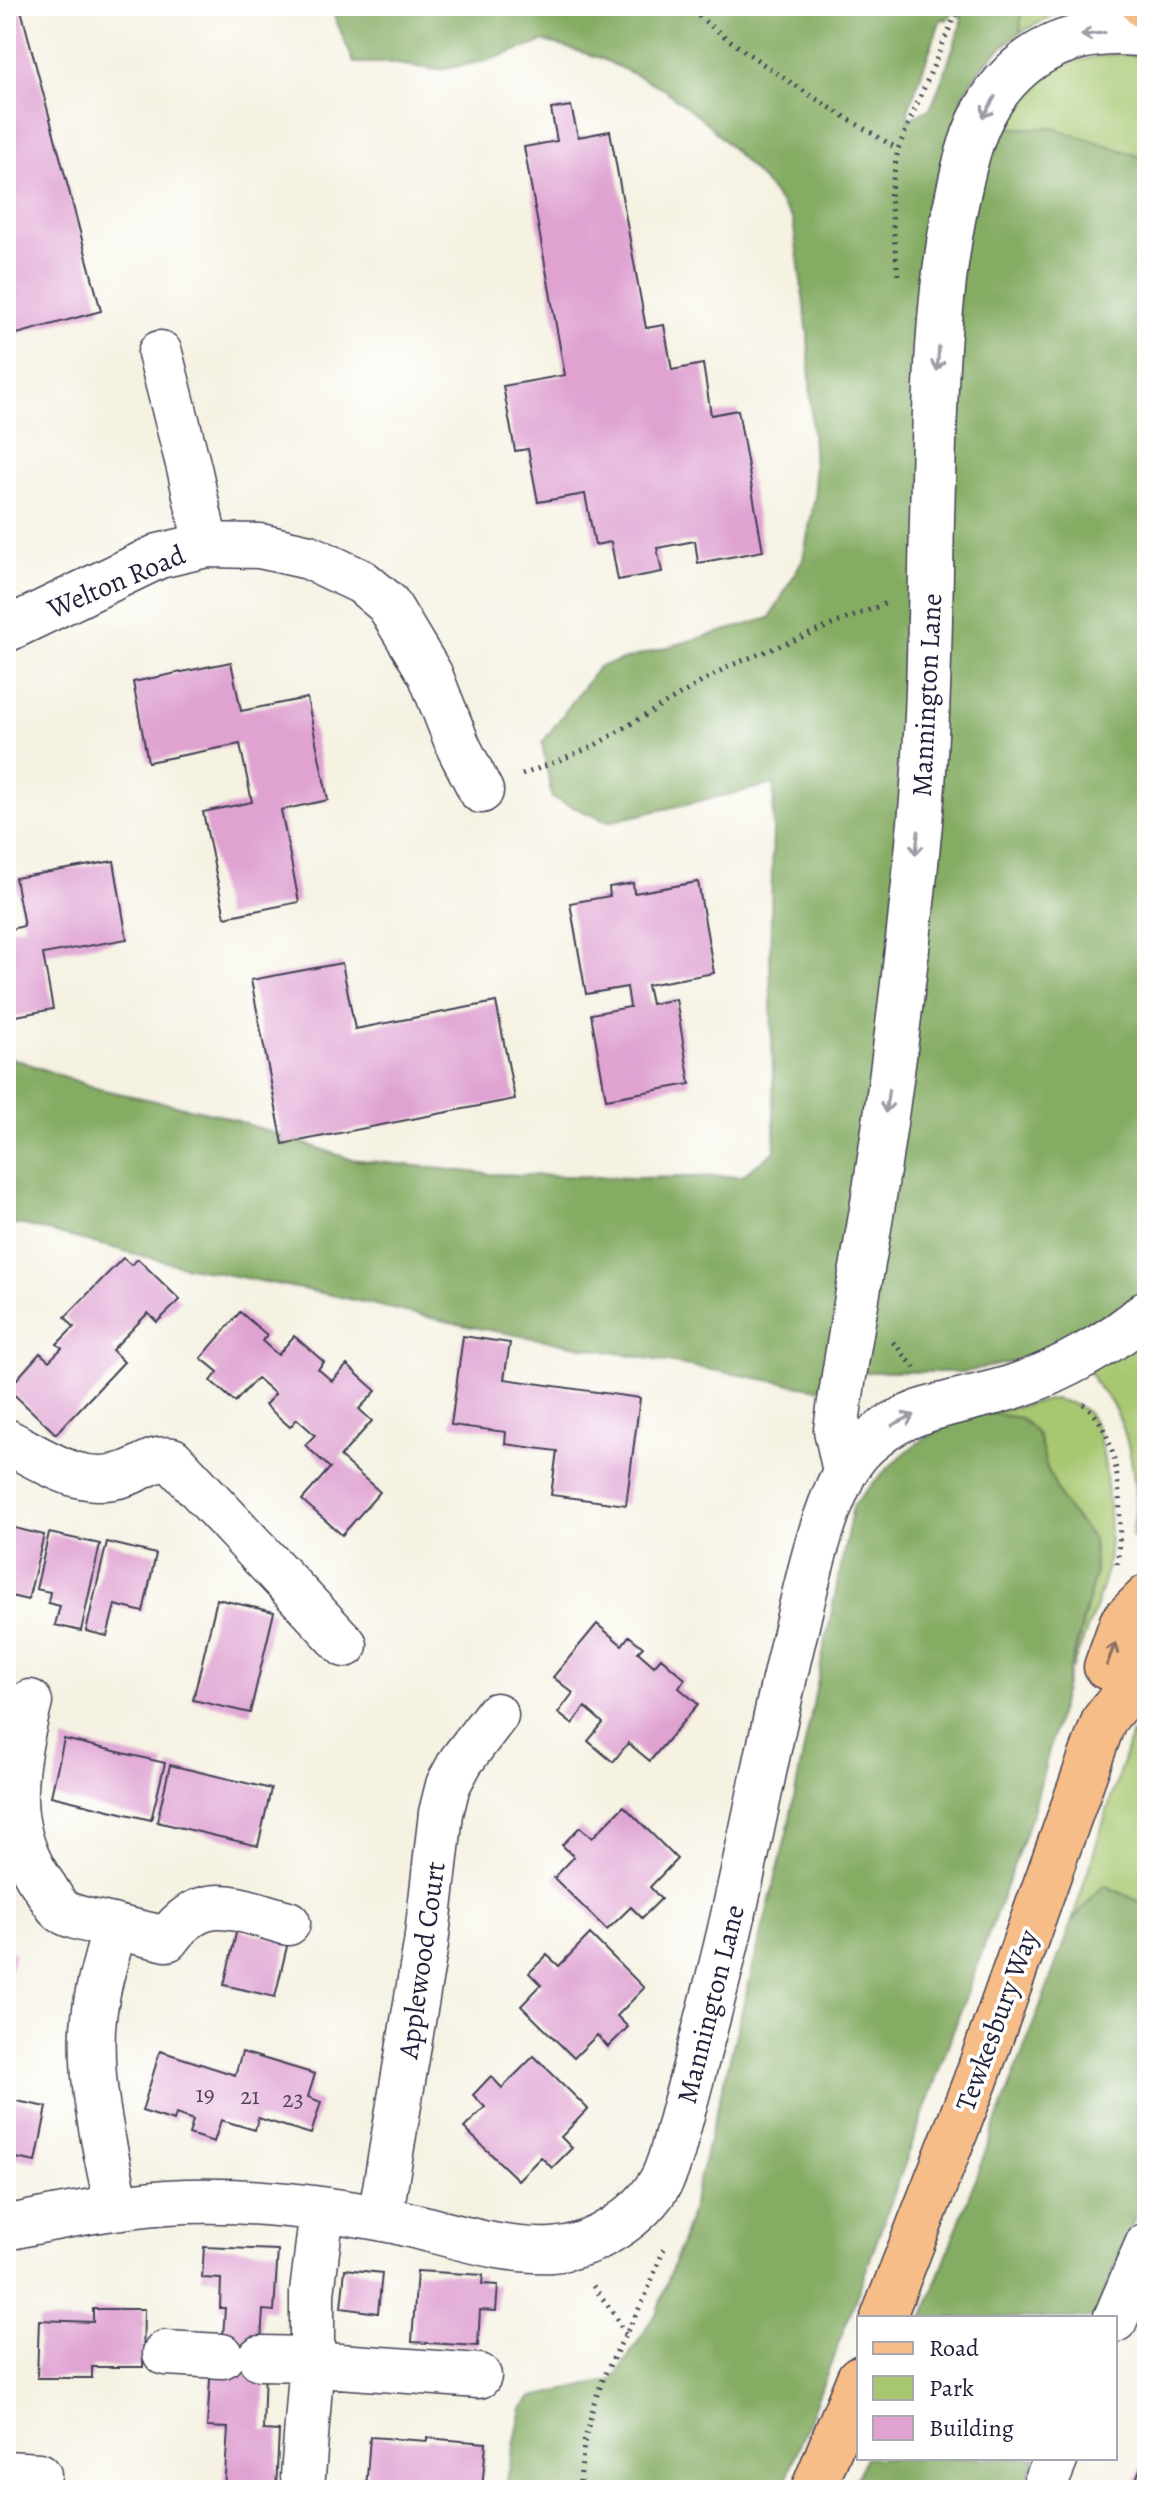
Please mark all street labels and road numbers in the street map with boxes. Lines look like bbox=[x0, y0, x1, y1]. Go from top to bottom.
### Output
street label: Welton Road bbox=[41, 536, 192, 628]
street label: Mannington Lane bbox=[903, 592, 951, 798]
street label: Applewood Court bbox=[389, 1859, 455, 2062]
street label: Mannington Lane bbox=[668, 1901, 754, 2108]
street label: Tewkesbury Way bbox=[947, 1924, 1048, 2116]

